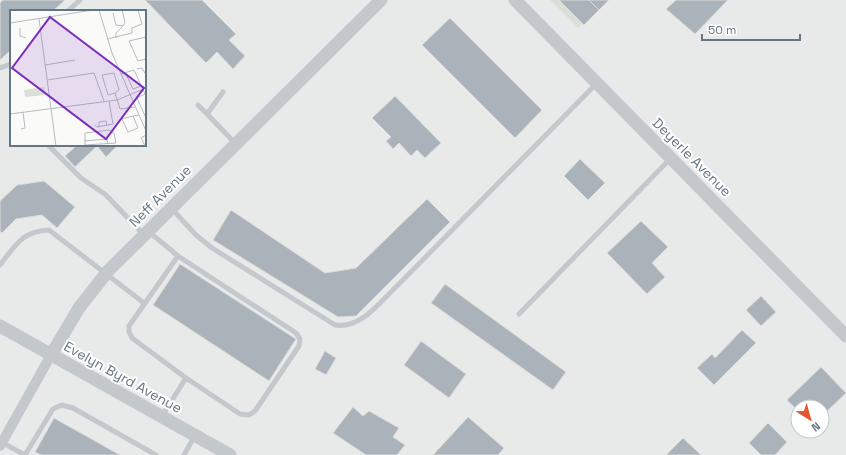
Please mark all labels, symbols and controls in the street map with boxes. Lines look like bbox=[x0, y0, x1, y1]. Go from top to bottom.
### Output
inset map bbox=[10, 10, 146, 146]
scale bar bbox=[702, 16, 800, 42]
text: 50 m bbox=[708, 22, 736, 38]
street label: Deyerle Avenue bbox=[649, 114, 735, 200]
street label: Neff Avenue bbox=[125, 161, 195, 231]
street label: Evelyn Byrd Avenue bbox=[61, 337, 185, 417]
north arrow bbox=[790, 399, 830, 439]
text: N bbox=[809, 419, 823, 435]

